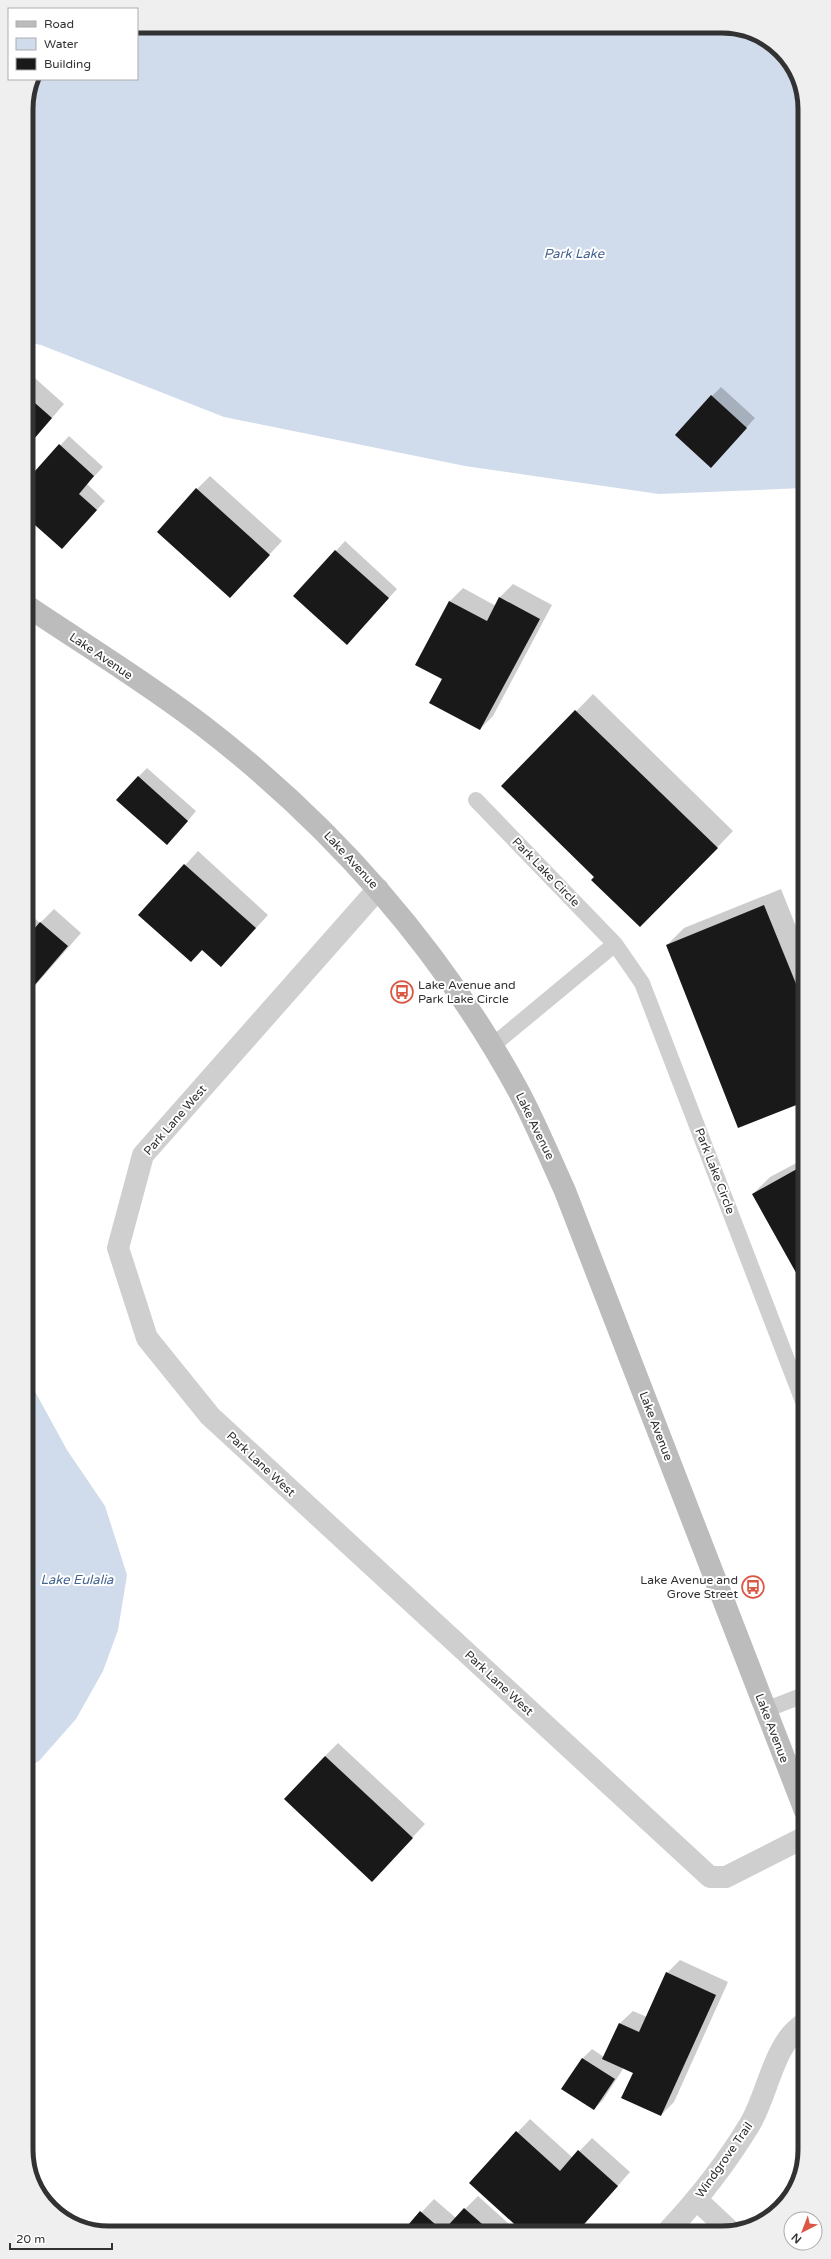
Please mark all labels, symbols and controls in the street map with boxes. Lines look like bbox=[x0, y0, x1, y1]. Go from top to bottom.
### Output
legend bbox=[8, 8, 138, 80]
text: Road bbox=[44, 17, 74, 31]
text: Water bbox=[44, 37, 79, 51]
text: Building bbox=[44, 57, 91, 71]
water label: Park Lake bbox=[544, 246, 605, 262]
street label: Lake Avenue bbox=[67, 630, 135, 682]
street label: Lake Avenue bbox=[321, 829, 381, 892]
street label: Park Lake Circle bbox=[509, 835, 583, 910]
place label: Lake Avenue and Park Lake Circle bbox=[418, 978, 516, 1006]
bus stop icon: Lake Avenue and Park Lake Circle bbox=[389, 979, 415, 1005]
street label: Park Lane West bbox=[141, 1082, 210, 1158]
street label: Lake Avenue bbox=[513, 1090, 557, 1162]
street label: Park Lake Circle bbox=[692, 1126, 738, 1216]
street label: Lake Avenue bbox=[636, 1389, 676, 1463]
street label: Park Lane West bbox=[224, 1429, 298, 1500]
water label: Lake Eulalia bbox=[41, 1572, 114, 1588]
place label: Lake Avenue and Grove Street bbox=[640, 1573, 738, 1601]
bus stop icon: Lake Avenue and Grove Street bbox=[740, 1574, 766, 1600]
street label: Park Lane West bbox=[462, 1648, 536, 1719]
street label: Lake Avenue bbox=[752, 1691, 792, 1765]
street label: Windgrove Trail bbox=[693, 2119, 755, 2201]
north arrow bbox=[783, 2211, 823, 2251]
scale bar bbox=[10, 2225, 112, 2251]
text: N bbox=[789, 2230, 804, 2246]
text: 20 m bbox=[16, 2232, 45, 2246]

